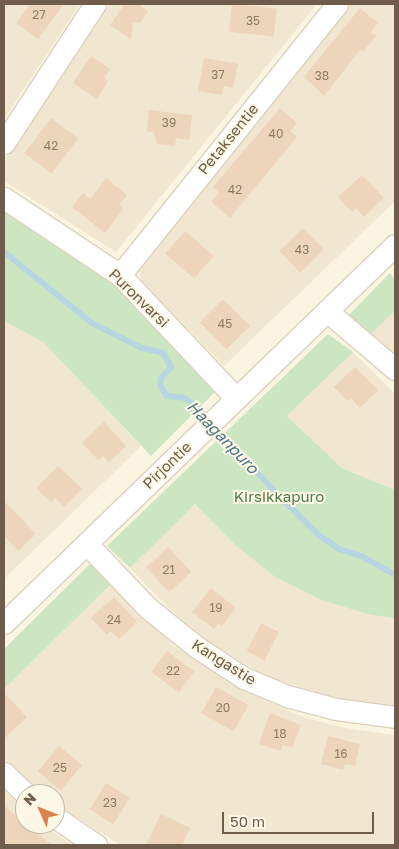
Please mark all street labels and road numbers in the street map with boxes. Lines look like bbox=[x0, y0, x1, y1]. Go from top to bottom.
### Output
street label: Petaksentie bbox=[194, 100, 262, 178]
street label: Puronvarsi bbox=[105, 265, 173, 331]
street label: Pirjontie bbox=[139, 438, 195, 492]
street label: Kangastie bbox=[189, 635, 259, 689]

